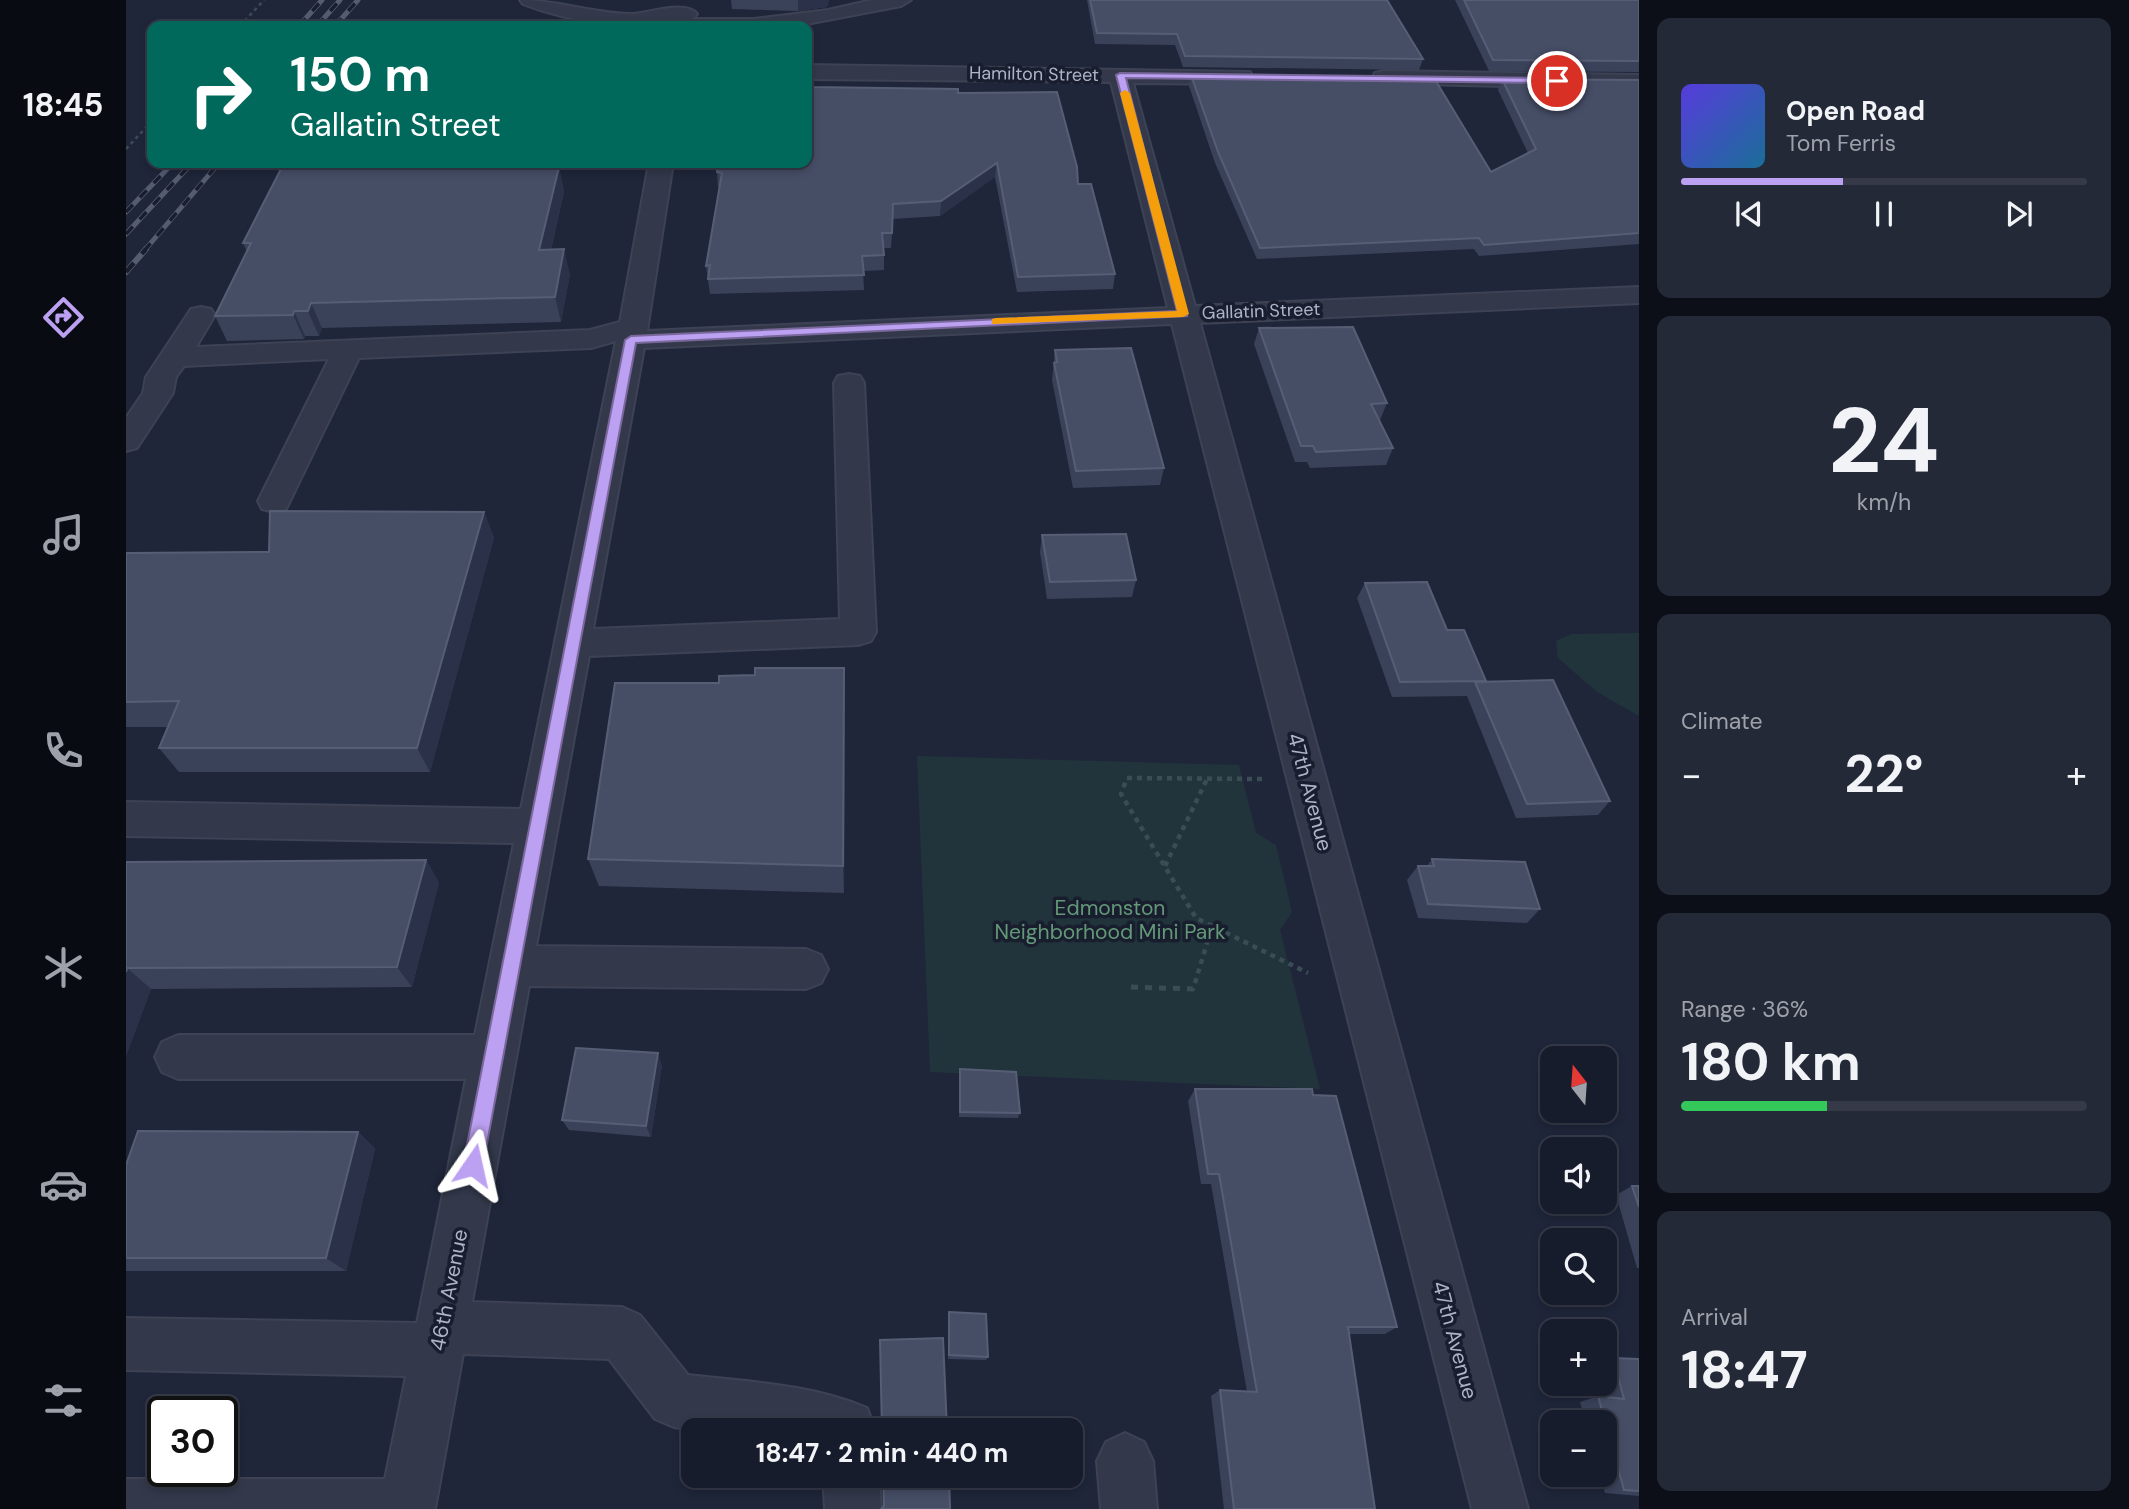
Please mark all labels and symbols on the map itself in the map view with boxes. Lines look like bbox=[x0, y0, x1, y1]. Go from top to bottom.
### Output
pin bbox=[1527, 51, 1587, 111]
street label: Hamilton Street bbox=[969, 61, 1099, 87]
street label: Gallatin Street bbox=[1201, 297, 1321, 325]
street label: 47th Avenue bbox=[1281, 730, 1339, 854]
park label: Edmonston Neighborhood Mini Park bbox=[994, 894, 1226, 946]
north arrow bbox=[1540, 1046, 1617, 1124]
position arrow bbox=[436, 1128, 510, 1202]
street label: 46th Avenue bbox=[424, 1227, 475, 1353]
street label: 47th Avenue bbox=[1426, 1278, 1484, 1402]
speed limit sign: 30 bbox=[147, 1396, 238, 1487]

